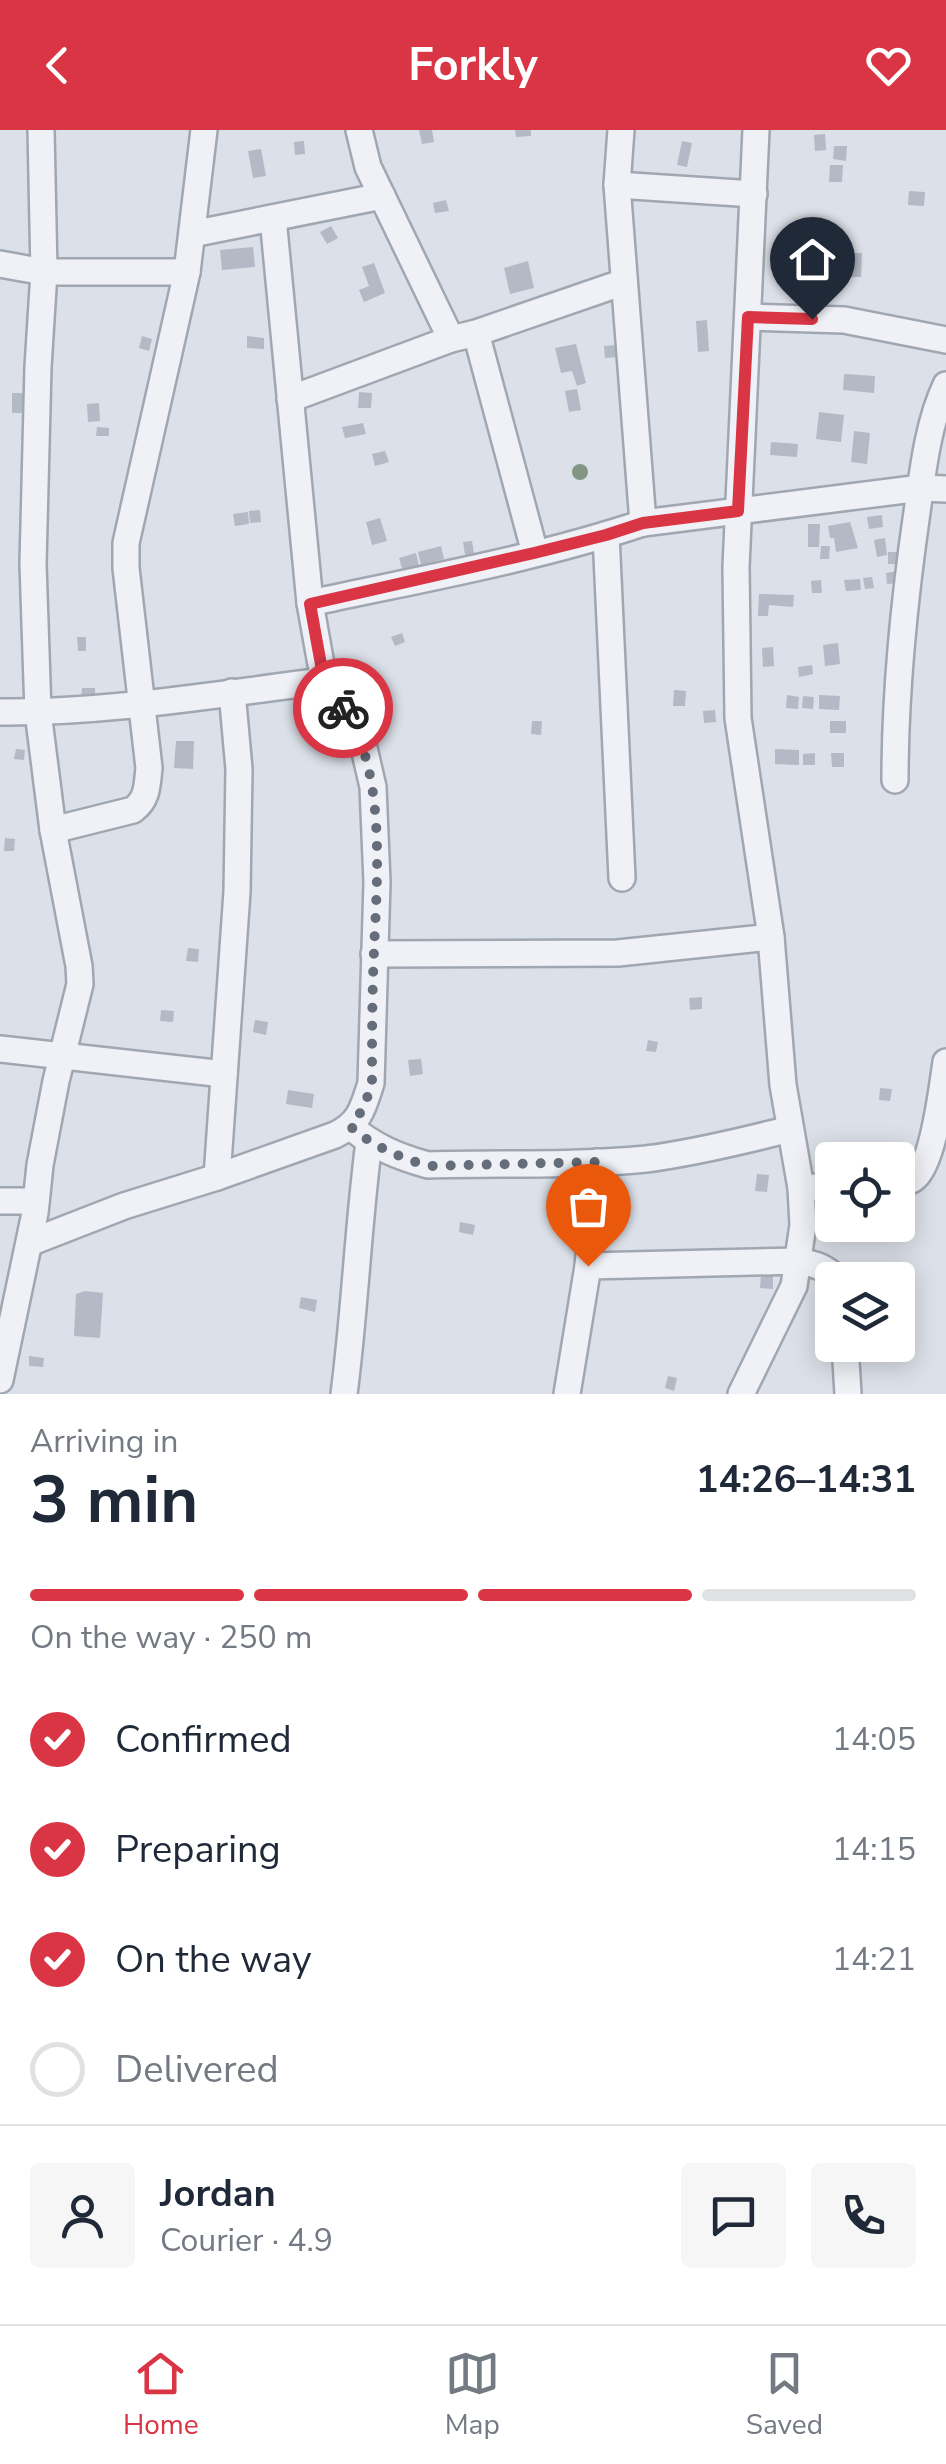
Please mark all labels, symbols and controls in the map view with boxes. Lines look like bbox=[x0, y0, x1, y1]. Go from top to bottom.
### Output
text: Forkly bbox=[408, 35, 538, 96]
icon: back bbox=[30, 38, 85, 93]
icon: heart bbox=[861, 38, 916, 93]
pin bbox=[770, 217, 855, 320]
icon: home bbox=[785, 232, 840, 287]
courier bbox=[293, 658, 393, 758]
icon: bike bbox=[316, 681, 371, 736]
map controls bbox=[815, 1142, 915, 1362]
button: locate bbox=[815, 1142, 915, 1242]
pin bbox=[546, 1164, 631, 1267]
icon: bag bbox=[561, 1179, 616, 1234]
button: layers bbox=[815, 1262, 915, 1362]
text: Arriving in bbox=[30, 1420, 178, 1463]
text: 14:26–14:31 bbox=[696, 1454, 916, 1505]
text: 3 min bbox=[30, 1456, 198, 1545]
text: On the way · 250 m bbox=[30, 1616, 312, 1659]
icon: check bbox=[30, 1712, 85, 1767]
text: Confirmed bbox=[115, 1714, 292, 1765]
text: 14:05 bbox=[832, 1718, 916, 1761]
icon: check bbox=[30, 1822, 85, 1877]
text: Preparing bbox=[115, 1824, 281, 1875]
text: 14:15 bbox=[832, 1828, 916, 1871]
icon: check bbox=[30, 1932, 85, 1987]
text: On the way bbox=[115, 1934, 311, 1985]
text: 14:21 bbox=[832, 1938, 916, 1981]
text: Delivered bbox=[115, 2044, 279, 2095]
button: person bbox=[30, 2163, 135, 2268]
button: chat bbox=[681, 2163, 786, 2268]
button: phone bbox=[811, 2163, 916, 2268]
text: Jordan bbox=[160, 2168, 276, 2219]
text: Courier · 4.9 bbox=[160, 2219, 333, 2262]
tab: Home bbox=[123, 2346, 199, 2444]
tab: Map bbox=[445, 2346, 500, 2444]
tab: Saved bbox=[746, 2346, 823, 2444]

